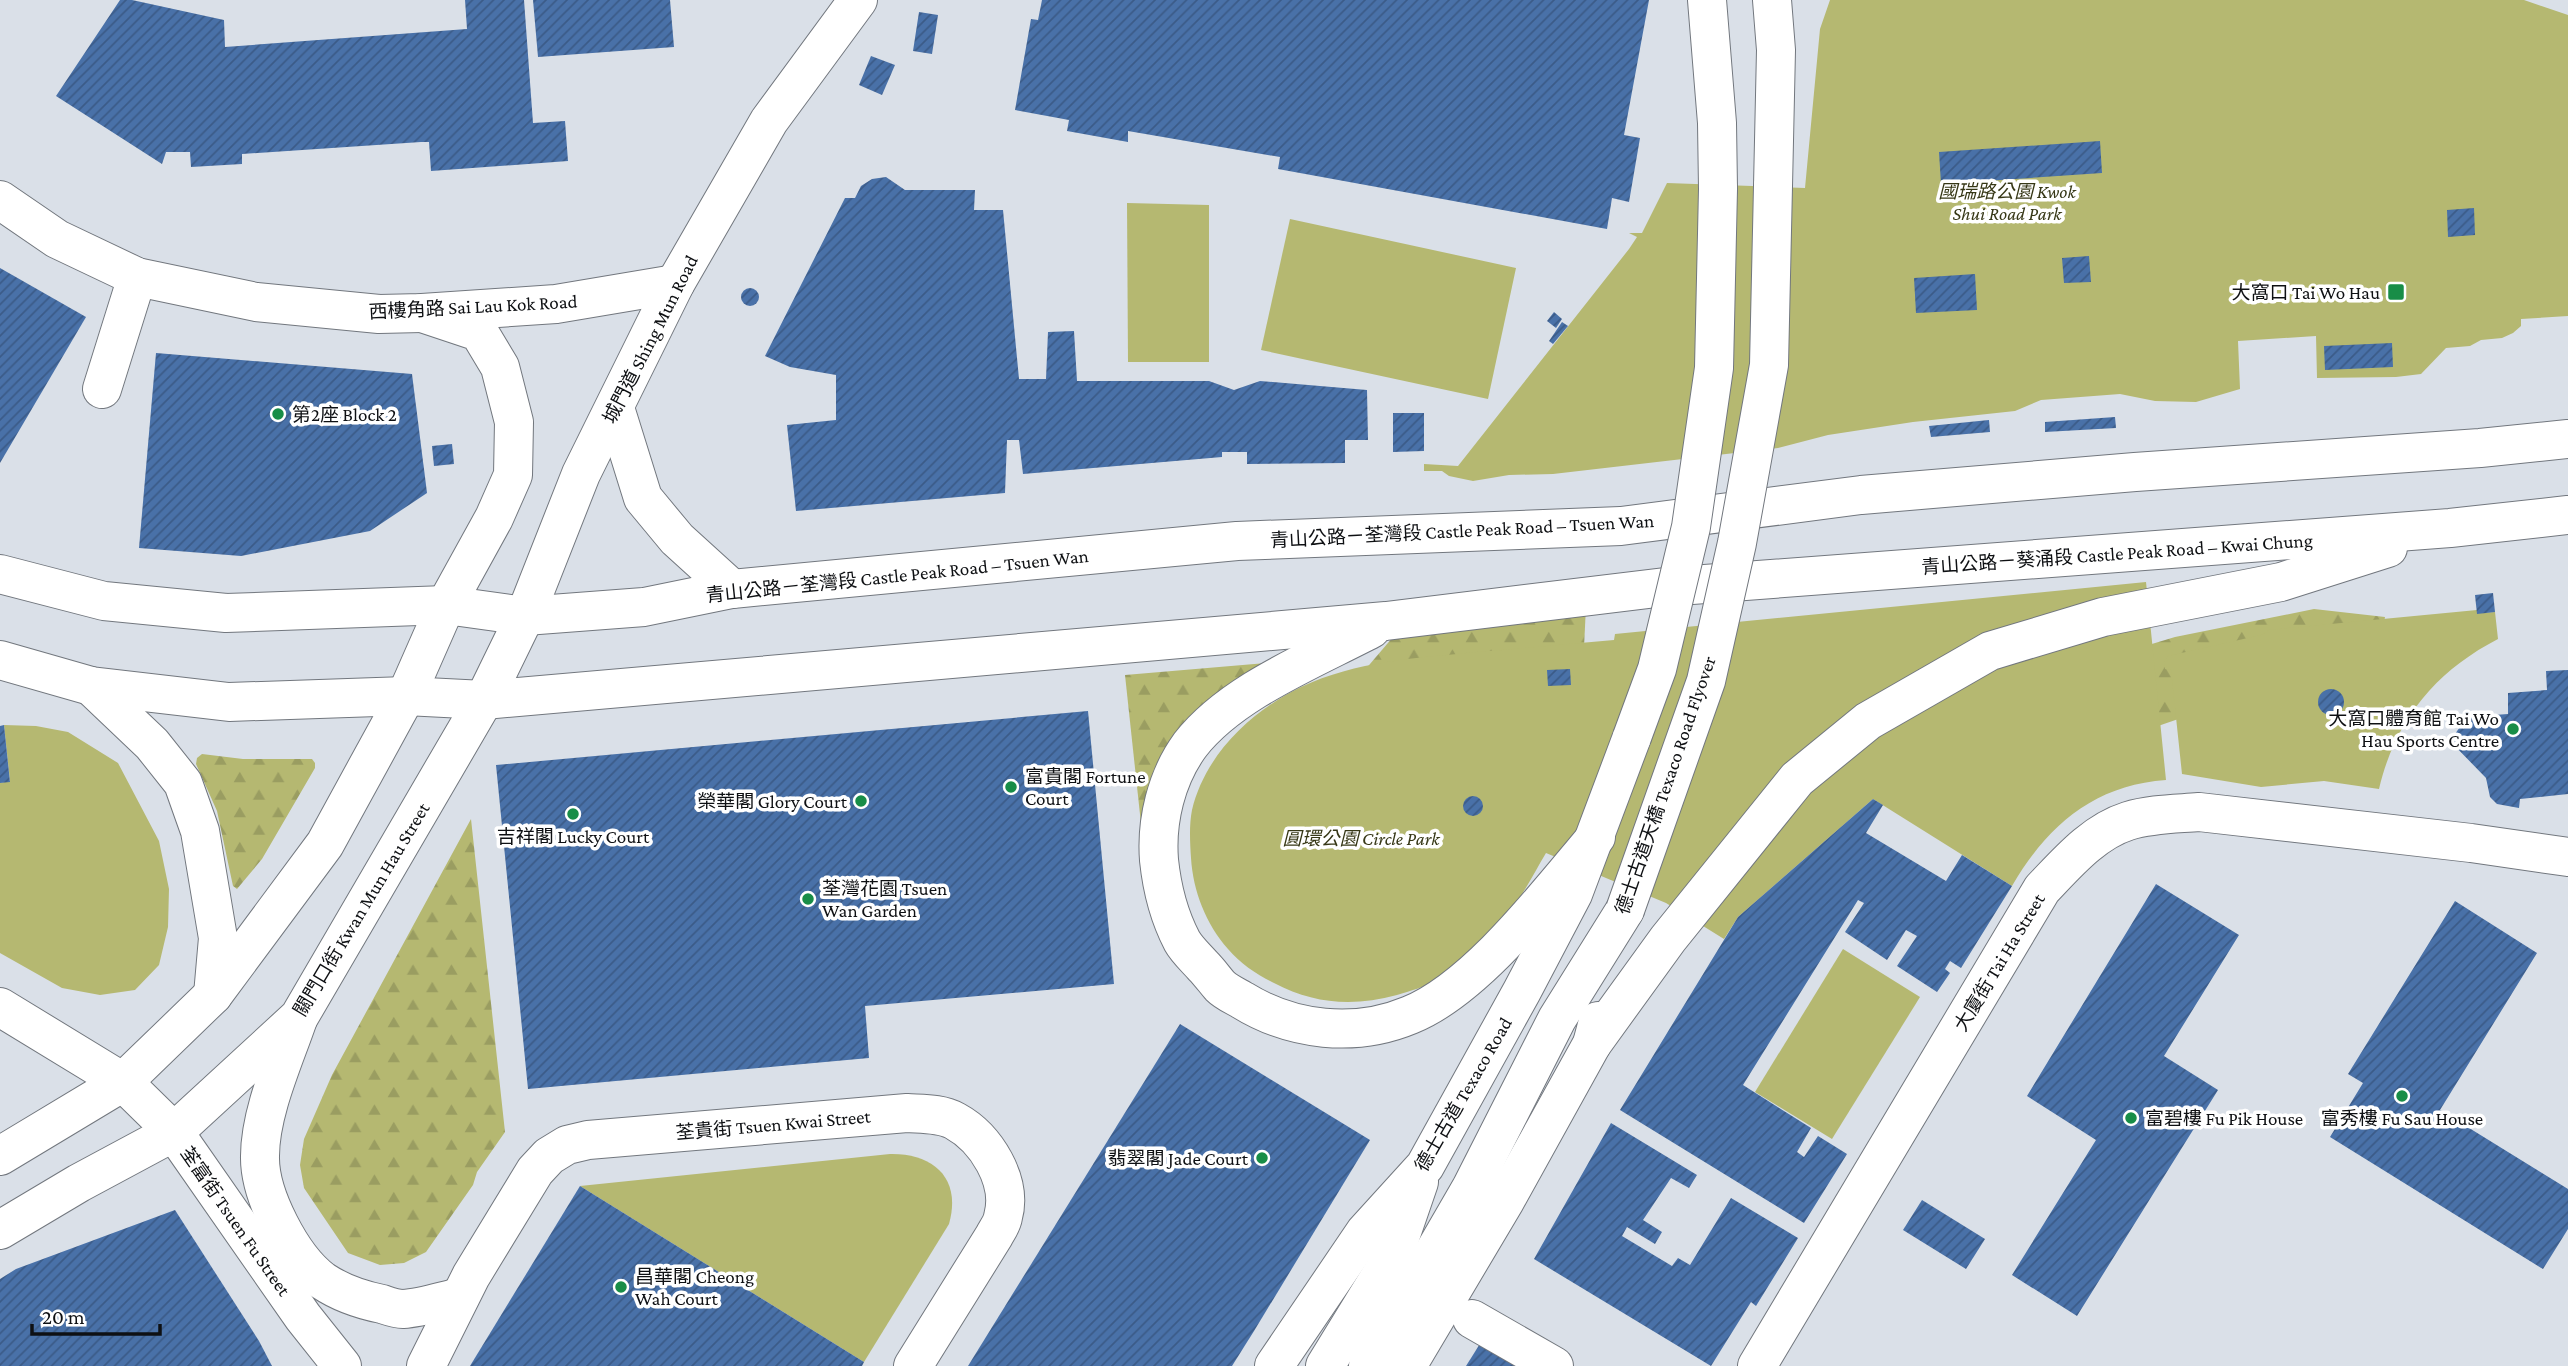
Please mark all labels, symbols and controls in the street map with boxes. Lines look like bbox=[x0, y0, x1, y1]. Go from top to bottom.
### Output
park label: 國瑞路公園 Kwok Shui Road Park bbox=[1938, 181, 2076, 224]
street label: 城門道 Shing Mun Road bbox=[599, 252, 702, 427]
place label: 大窩口 Tai Wo Hau bbox=[2231, 282, 2380, 303]
marker: 大窩口 Tai Wo Hau bbox=[2386, 282, 2406, 302]
street label: 西樓角路 Sai Lau Kok Road bbox=[368, 291, 578, 322]
place label: 第2座 Block 2 bbox=[292, 404, 397, 425]
marker: 第2座 Block 2 bbox=[270, 406, 286, 422]
street label: 青山公路－荃灣段 Castle Peak Road – Tsuen Wan bbox=[1269, 510, 1655, 551]
street label: 青山公路－葵涌段 Castle Peak Road – Kwai Chung bbox=[1921, 529, 2313, 578]
street label: 青山公路－荃灣段 Castle Peak Road – Tsuen Wan bbox=[705, 545, 1090, 606]
street label: 德士古道天橋 Texaco Road Flyover bbox=[1611, 653, 1720, 917]
place label: 大窩口體育館 Tai Wo Hau Sports Centre bbox=[2328, 708, 2499, 751]
marker: 大窩口體育館 Tai Wo Hau Sports Centre bbox=[2505, 721, 2521, 737]
place label: 富貴閣 Fortune Court bbox=[1025, 766, 1146, 809]
marker: 富貴閣 Fortune Court bbox=[1003, 779, 1019, 795]
place label: 榮華閣 Glory Court bbox=[697, 791, 848, 812]
marker: 榮華閣 Glory Court bbox=[853, 793, 869, 809]
street label: 關門口街 Kwan Mun Hau Street bbox=[289, 798, 434, 1020]
marker: 吉祥閣 Lucky Court bbox=[565, 806, 581, 822]
place label: 吉祥閣 Lucky Court bbox=[497, 826, 650, 847]
park label: 圓環公園 Circle Park bbox=[1282, 828, 1440, 849]
place label: 荃灣花園 Tsuen Wan Garden bbox=[822, 878, 947, 921]
street label: 大廈街 Tai Ha Street bbox=[1950, 889, 2049, 1035]
marker: 荃灣花園 Tsuen Wan Garden bbox=[800, 891, 816, 907]
street label: 德士古道 Texaco Road bbox=[1411, 1014, 1516, 1175]
marker: 富秀樓 Fu Sau House bbox=[2394, 1088, 2410, 1104]
street label: 荃貴街 Tsuen Kwai Street bbox=[675, 1105, 872, 1143]
place label: 富碧樓 Fu Pik House bbox=[2145, 1108, 2303, 1129]
place label: 富秀樓 Fu Sau House bbox=[2321, 1108, 2483, 1129]
marker: 富碧樓 Fu Pik House bbox=[2123, 1110, 2139, 1126]
street label: 荃富街 Tsuen Fu Street bbox=[176, 1143, 295, 1300]
place label: 翡翠閣 Jade Court bbox=[1107, 1148, 1249, 1169]
marker: 翡翠閣 Jade Court bbox=[1254, 1150, 1270, 1166]
place label: 昌華閣 Cheong Wah Court bbox=[635, 1266, 754, 1309]
marker: 昌華閣 Cheong Wah Court bbox=[613, 1279, 629, 1295]
scale bar bbox=[32, 1292, 159, 1336]
text: 20 m bbox=[42, 1305, 85, 1329]

